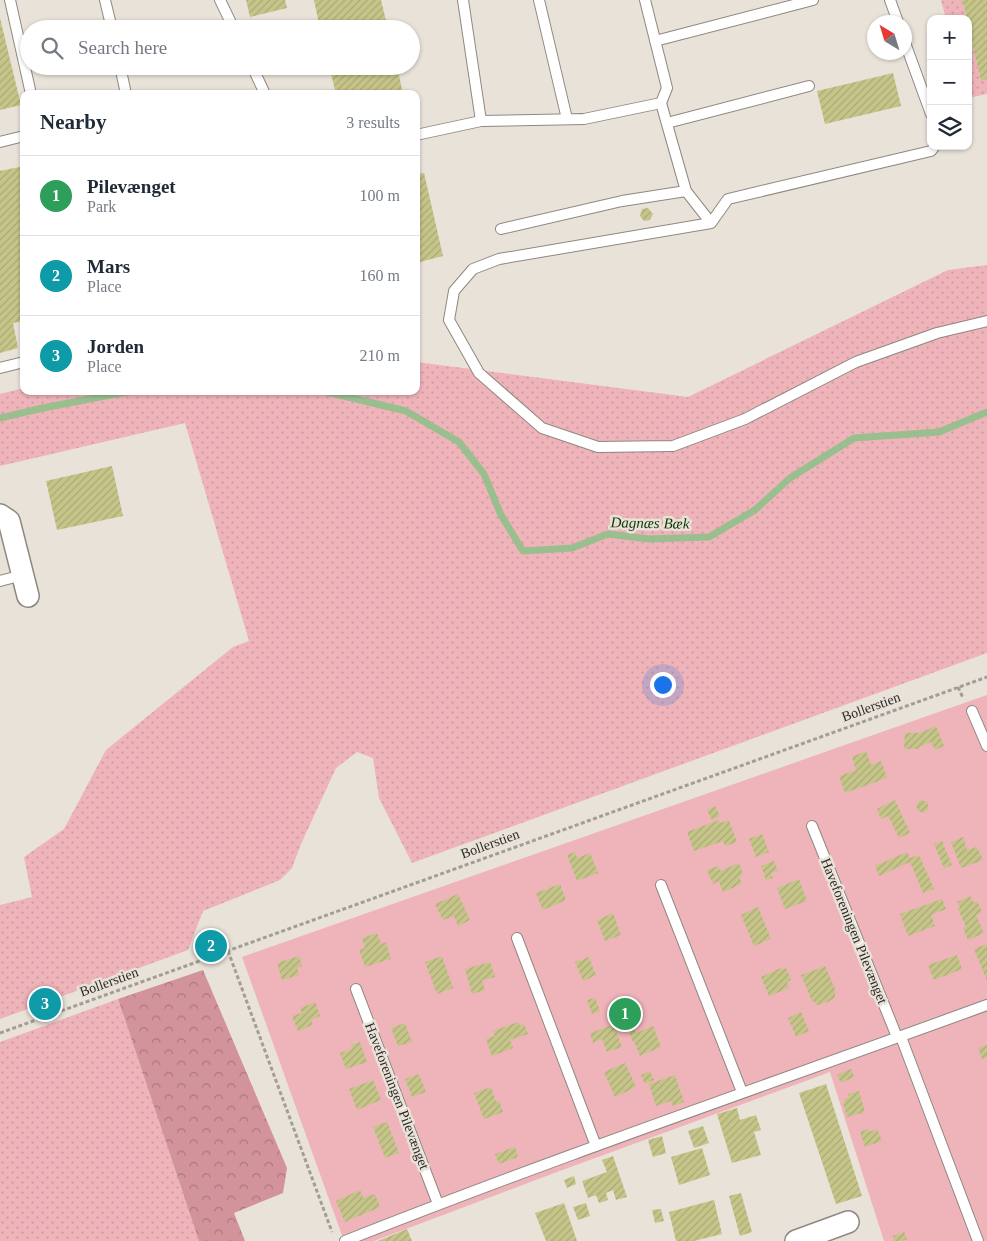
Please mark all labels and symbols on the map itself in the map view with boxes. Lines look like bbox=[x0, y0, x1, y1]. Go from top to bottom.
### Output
north arrow bbox=[867, 15, 912, 60]
water label: Dagnæs Bæk bbox=[609, 514, 690, 532]
your location bbox=[650, 672, 676, 698]
street label: Bollerstien bbox=[840, 689, 902, 725]
street label: Bollerstien bbox=[459, 826, 521, 862]
street label: Haveforeningen Pilevænget bbox=[818, 856, 890, 1006]
pin: 2 bbox=[195, 927, 227, 965]
street label: Bollerstien bbox=[78, 964, 140, 1000]
pin: 3 bbox=[29, 985, 61, 1023]
pin: 1 bbox=[609, 995, 641, 1033]
street label: Haveforeningen Pilevænget bbox=[362, 1021, 432, 1172]

